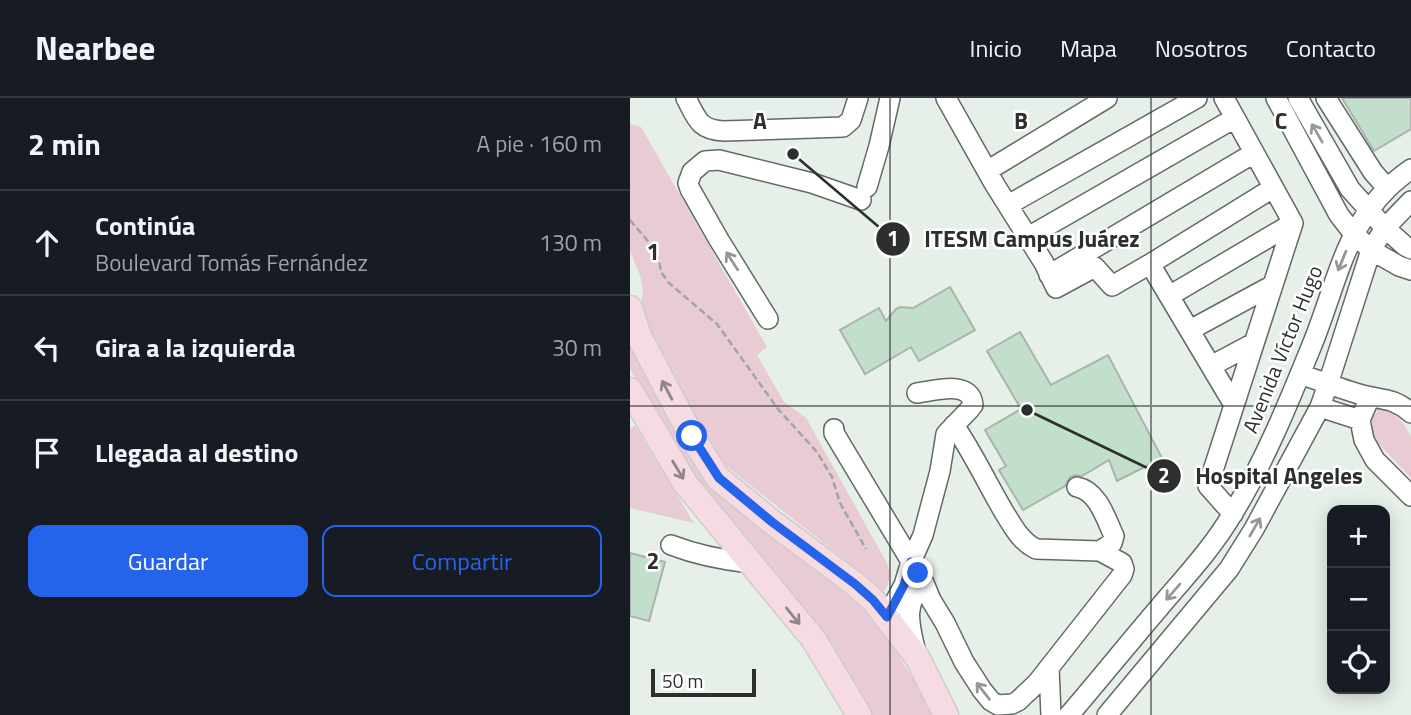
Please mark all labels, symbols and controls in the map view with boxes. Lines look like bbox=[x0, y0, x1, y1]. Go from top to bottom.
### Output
text: Nearbee bbox=[35, 23, 155, 73]
text: Inicio bbox=[970, 30, 1022, 66]
text: Mapa bbox=[1060, 30, 1117, 66]
text: Nosotros bbox=[1155, 30, 1248, 66]
text: Contacto bbox=[1286, 30, 1376, 66]
text: A bbox=[753, 103, 767, 138]
text: B bbox=[1014, 103, 1028, 138]
text: C bbox=[1275, 103, 1287, 138]
text: 2 min bbox=[28, 121, 101, 167]
one-way arrow bbox=[1310, 123, 1324, 143]
text: A pie · 160 m bbox=[476, 126, 602, 161]
text: Continúa bbox=[95, 206, 195, 245]
callout: ITESM Campus Juárez bbox=[875, 217, 1154, 261]
text: ITESM Campus Juárez bbox=[924, 221, 1140, 256]
text: 1 bbox=[887, 222, 899, 254]
icon: ahead bbox=[28, 224, 66, 262]
text: 130 m bbox=[539, 225, 602, 260]
text: 1 bbox=[647, 234, 659, 269]
text: Boulevard Tomás Fernández bbox=[95, 245, 368, 280]
one-way arrow bbox=[1335, 250, 1348, 271]
one-way arrow bbox=[725, 252, 739, 272]
street label: Avenida Víctor Hugo bbox=[1234, 260, 1330, 438]
text: Gira a la izquierda bbox=[95, 328, 296, 367]
icon: left bbox=[28, 329, 66, 367]
text: 30 m bbox=[552, 330, 602, 365]
one-way arrow bbox=[660, 380, 674, 401]
route start bbox=[676, 420, 707, 451]
text: Llegada al destino bbox=[95, 433, 298, 472]
icon: arrive bbox=[28, 434, 66, 472]
callout: Hospital Angeles bbox=[1146, 454, 1377, 498]
text: Hospital Angeles bbox=[1195, 458, 1363, 493]
one-way arrow bbox=[671, 459, 685, 479]
text: 2 bbox=[1158, 459, 1170, 491]
map controls bbox=[1327, 505, 1390, 694]
button: + bbox=[1327, 505, 1390, 568]
one-way arrow bbox=[1248, 517, 1262, 537]
button: Guardar bbox=[28, 525, 308, 597]
button: Compartir bbox=[322, 525, 602, 597]
text: 2 bbox=[647, 543, 659, 578]
route end bbox=[902, 557, 933, 588]
button: − bbox=[1327, 568, 1390, 631]
one-way arrow bbox=[1165, 582, 1181, 600]
one-way arrow bbox=[786, 606, 801, 624]
button: locate bbox=[1327, 631, 1390, 694]
scale bar bbox=[651, 666, 756, 698]
text: 50 m bbox=[662, 666, 703, 695]
one-way arrow bbox=[976, 682, 991, 701]

